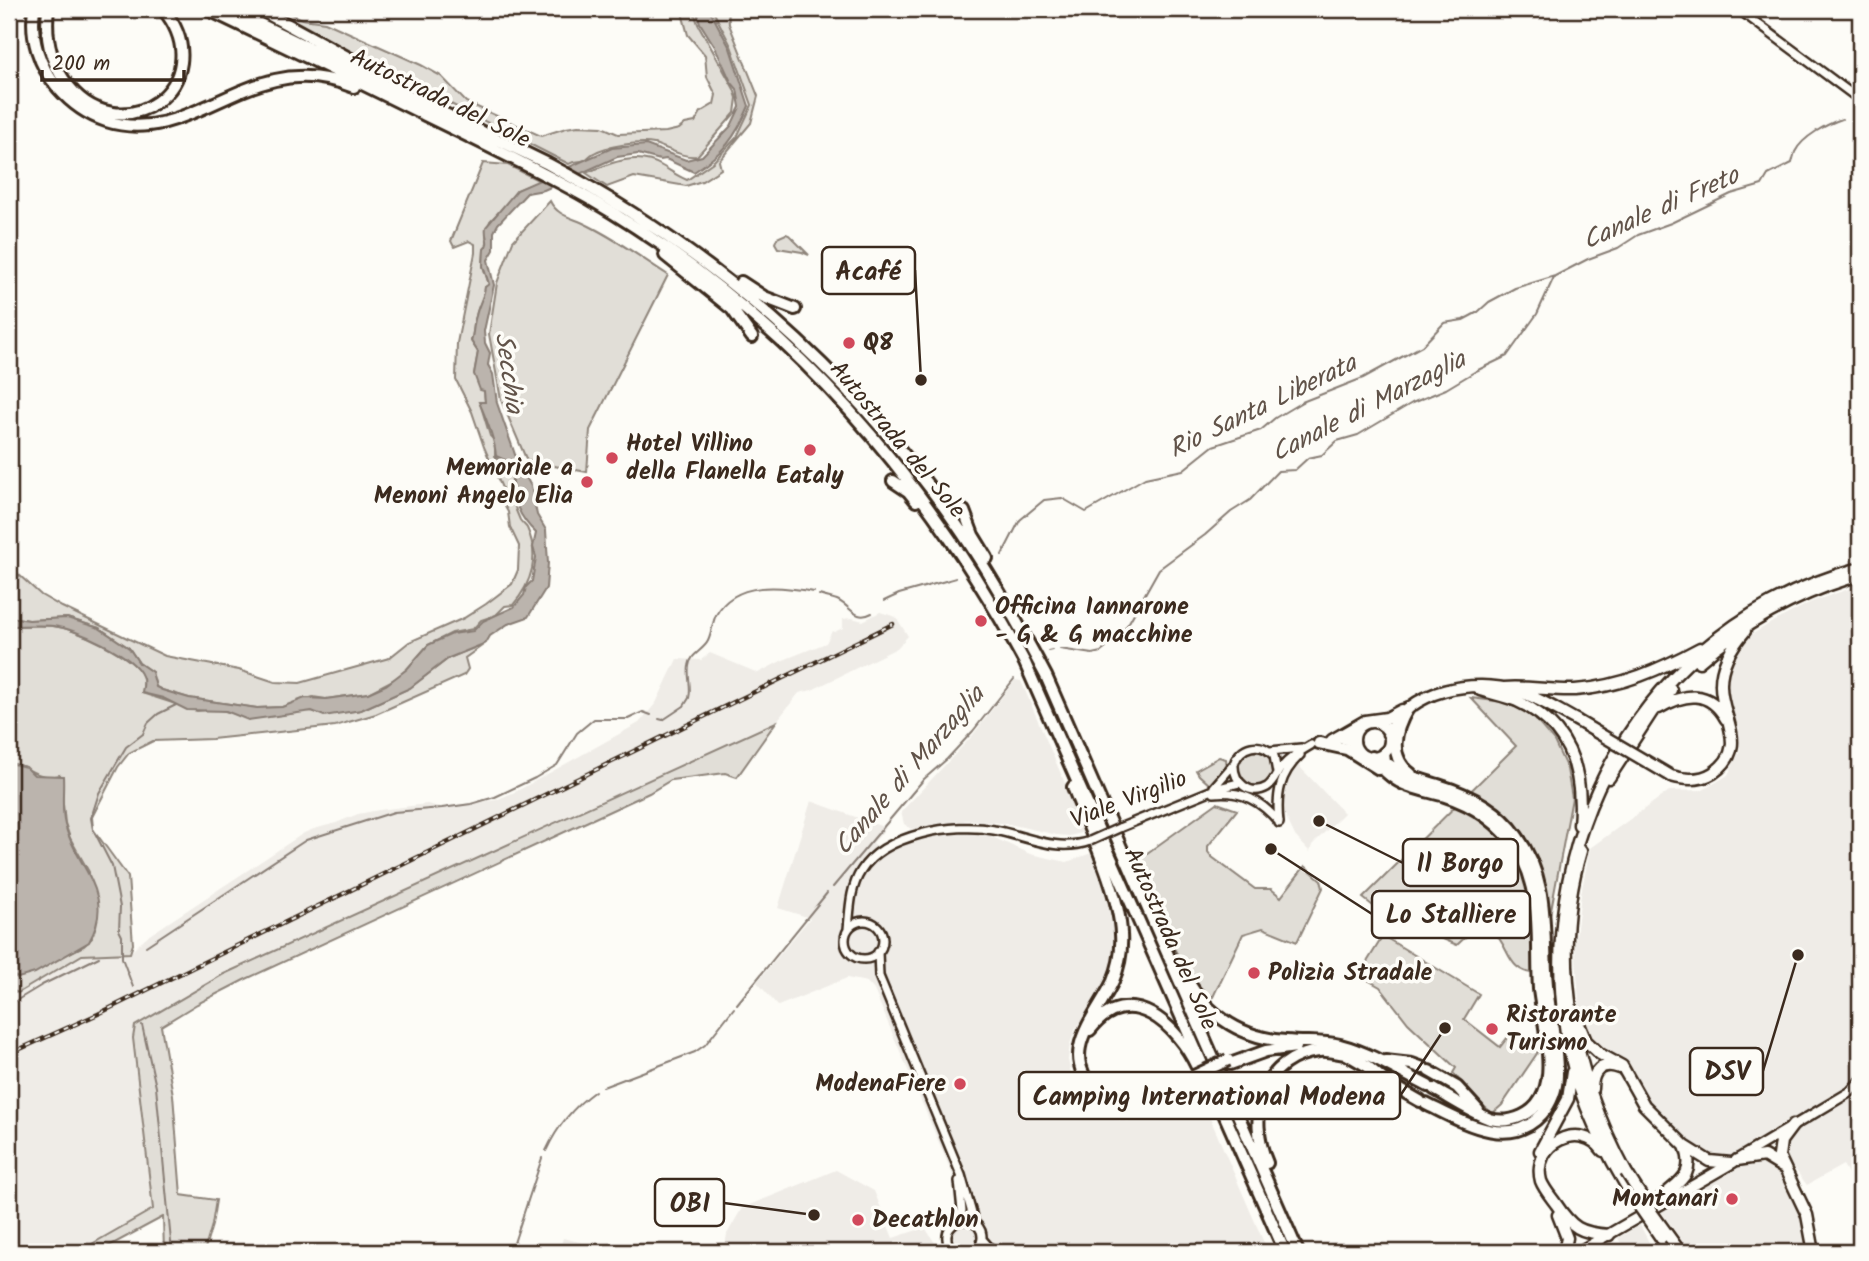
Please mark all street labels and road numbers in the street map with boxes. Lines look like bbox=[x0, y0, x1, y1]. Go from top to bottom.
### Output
street label: Autostrada del Sole bbox=[343, 38, 537, 160]
street label: Autostrada del Sole bbox=[819, 352, 975, 528]
street label: Viale Virgilio bbox=[1065, 760, 1193, 840]
street label: Autostrada del Sole bbox=[1112, 841, 1228, 1037]

